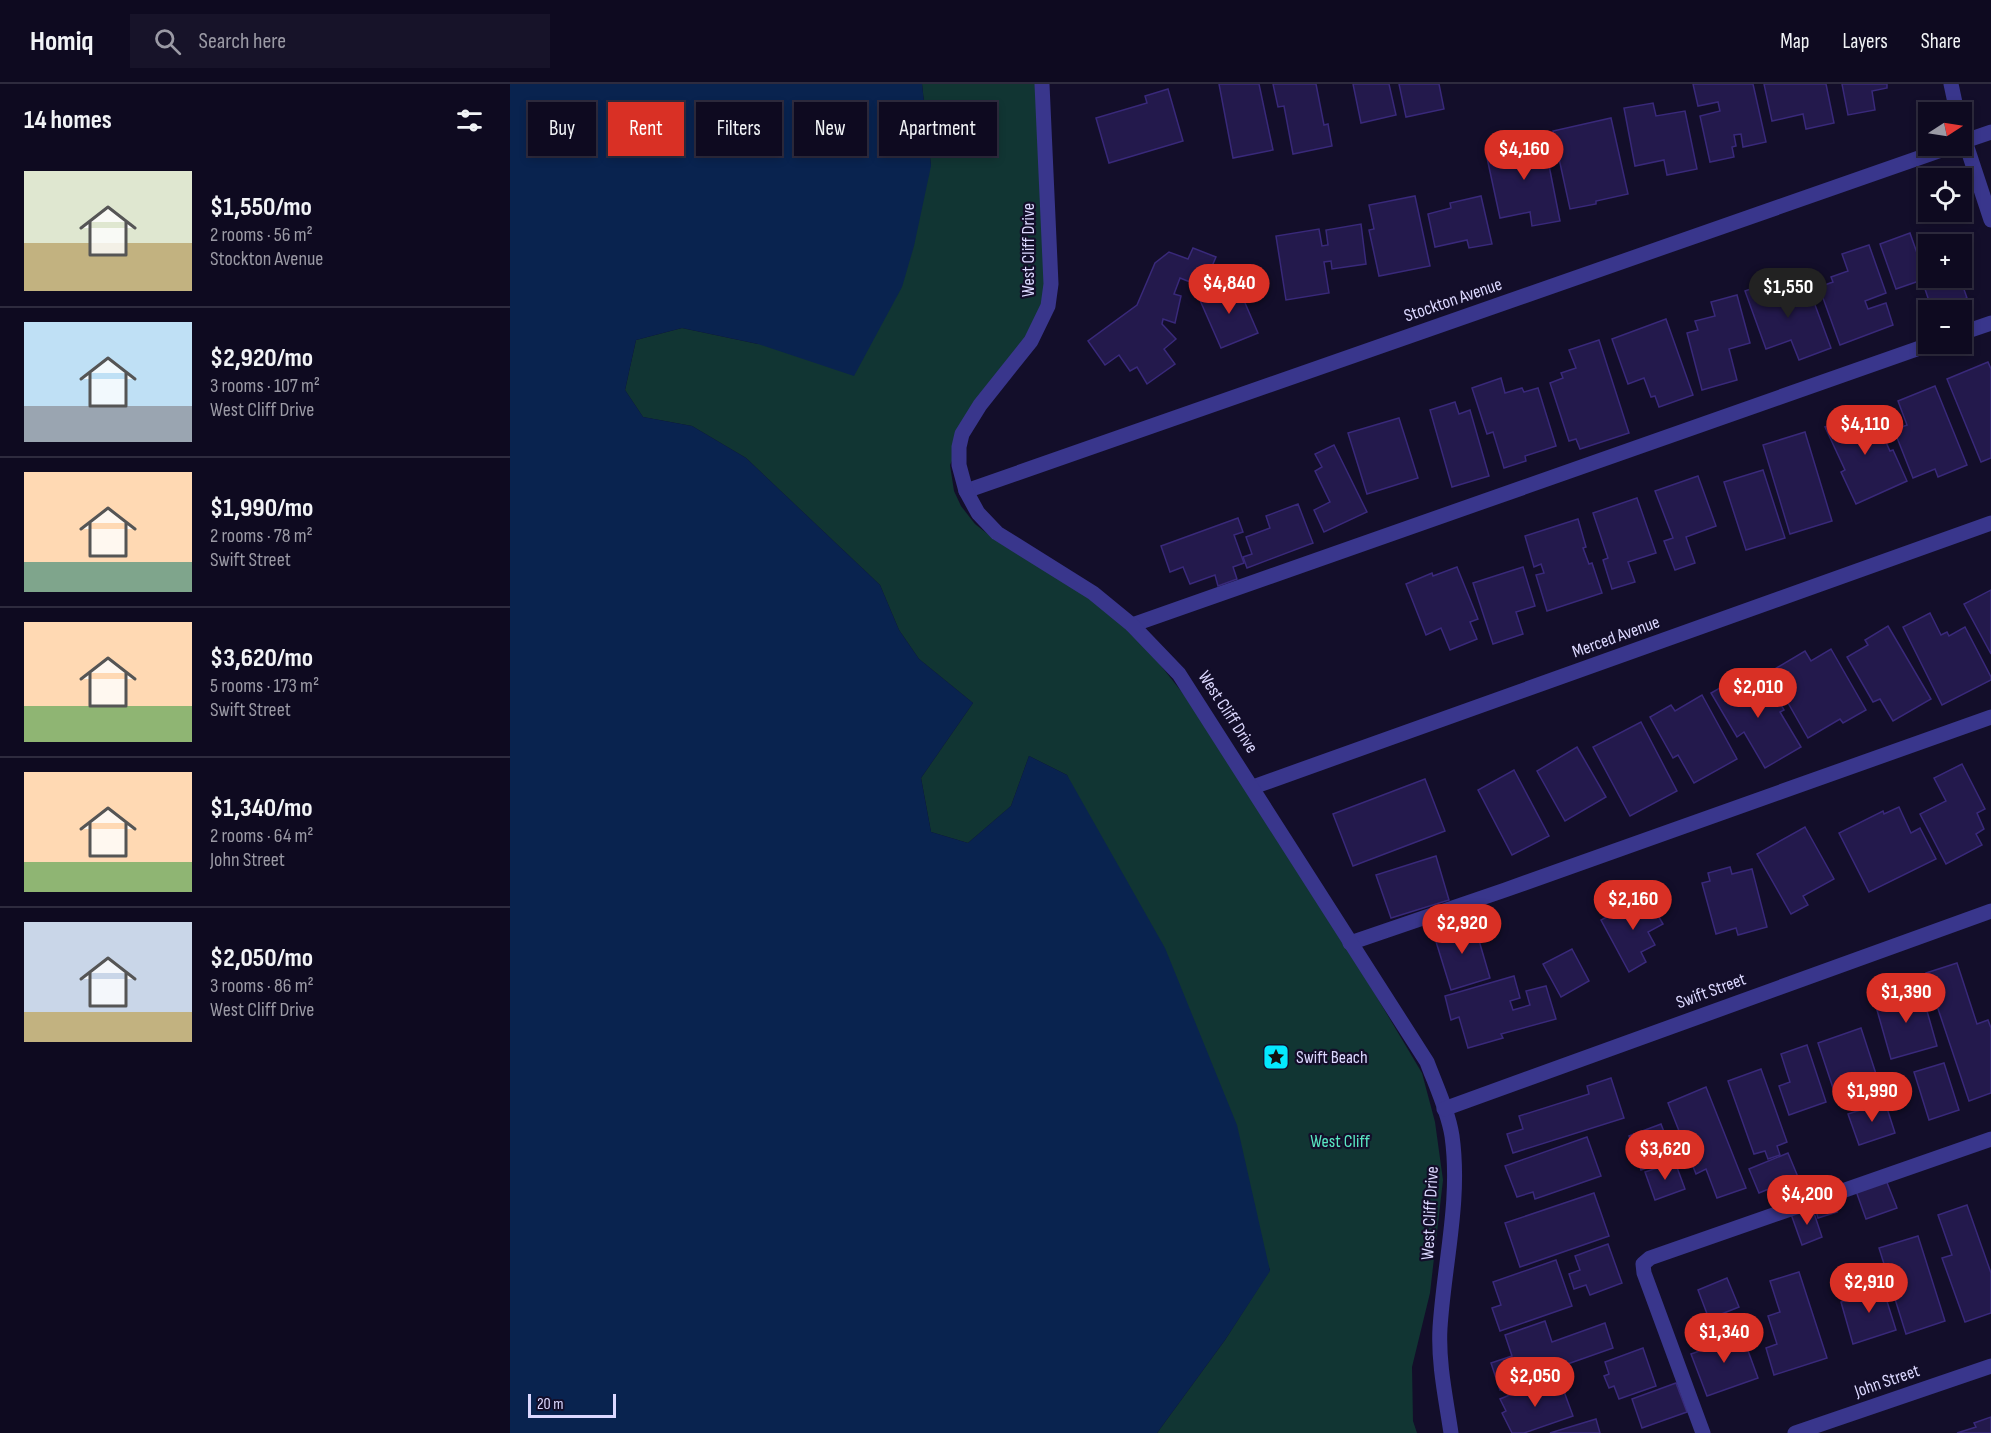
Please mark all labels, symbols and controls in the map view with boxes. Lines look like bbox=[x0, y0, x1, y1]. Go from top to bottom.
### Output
search box bbox=[130, 14, 550, 68]
text: Homiq bbox=[30, 25, 94, 58]
icon: search bbox=[151, 25, 184, 58]
text: Search here bbox=[199, 28, 286, 55]
text: Map bbox=[1780, 29, 1809, 54]
text: Layers bbox=[1842, 29, 1888, 54]
text: Share bbox=[1921, 29, 1961, 54]
chip: Buy bbox=[528, 102, 596, 156]
chip: Rent bbox=[608, 102, 684, 156]
chip: Filters bbox=[696, 102, 782, 156]
chip: New bbox=[794, 102, 867, 156]
chip: Apartment bbox=[879, 102, 997, 156]
north arrow bbox=[1918, 102, 1972, 156]
map controls bbox=[1918, 102, 1972, 354]
icon: filters bbox=[453, 104, 486, 137]
text: 14 homes bbox=[24, 105, 112, 136]
pin: $4,160 bbox=[1475, 130, 1573, 181]
text: $4,160 bbox=[1498, 137, 1550, 161]
button: locate bbox=[1918, 168, 1972, 222]
text: $1,550/mo bbox=[210, 192, 312, 223]
icon: home bbox=[72, 195, 144, 267]
street label: West Cliff Drive bbox=[1018, 203, 1039, 297]
text: 2 rooms · 56 m² bbox=[210, 223, 313, 247]
button: + bbox=[1918, 234, 1972, 288]
text: Stockton Avenue bbox=[210, 247, 323, 271]
pin: $4,840 bbox=[1180, 264, 1278, 315]
pin: $1,550 bbox=[1739, 268, 1837, 319]
text: $4,840 bbox=[1203, 271, 1255, 295]
street label: Stockton Avenue bbox=[1401, 273, 1505, 327]
text: $1,550 bbox=[1763, 275, 1813, 299]
button: − bbox=[1918, 300, 1972, 354]
text: $2,920/mo bbox=[210, 343, 313, 374]
icon: home bbox=[72, 346, 144, 418]
text: 3 rooms · 107 m² bbox=[210, 374, 320, 398]
text: West Cliff Drive bbox=[210, 398, 314, 422]
pin: $4,110 bbox=[1816, 405, 1914, 456]
text: $4,110 bbox=[1840, 412, 1890, 436]
text: $1,990/mo bbox=[210, 493, 313, 524]
icon: home bbox=[72, 496, 144, 568]
text: 2 rooms · 78 m² bbox=[210, 524, 313, 548]
text: Swift Street bbox=[210, 548, 291, 572]
street label: Merced Avenue bbox=[1569, 611, 1663, 663]
text: $3,620/mo bbox=[210, 643, 313, 674]
icon: home bbox=[72, 646, 144, 718]
street label: West Cliff Drive bbox=[1194, 667, 1262, 757]
pin: $2,010 bbox=[1709, 668, 1807, 719]
text: 5 rooms · 173 m² bbox=[210, 674, 319, 698]
text: $2,010 bbox=[1733, 675, 1783, 699]
text: Swift Street bbox=[210, 698, 291, 722]
text: $1,340/mo bbox=[210, 793, 313, 824]
icon: home bbox=[72, 796, 144, 868]
text: 2 rooms · 64 m² bbox=[210, 824, 314, 848]
text: John Street bbox=[210, 848, 285, 872]
pin: $2,160 bbox=[1584, 880, 1682, 931]
text: $2,160 bbox=[1608, 887, 1658, 911]
pin: $2,920 bbox=[1413, 904, 1511, 955]
text: $2,920 bbox=[1436, 911, 1488, 935]
text: $2,050/mo bbox=[210, 943, 313, 974]
icon: home bbox=[72, 946, 144, 1018]
street label: Swift Street bbox=[1673, 969, 1749, 1013]
pin: $1,390 bbox=[1857, 973, 1955, 1024]
text: 3 rooms · 86 m² bbox=[210, 974, 314, 998]
text: $1,390 bbox=[1880, 980, 1932, 1004]
text: West Cliff Drive bbox=[210, 998, 314, 1022]
place icon: Swift Beach bbox=[1261, 1042, 1291, 1072]
place label: Swift Beach bbox=[1296, 1047, 1368, 1068]
pin: $1,990 bbox=[1823, 1072, 1921, 1123]
text: $1,990 bbox=[1846, 1079, 1898, 1103]
pin: $3,620 bbox=[1616, 1130, 1714, 1181]
park label: West Cliff bbox=[1310, 1131, 1370, 1152]
text: $3,620 bbox=[1639, 1137, 1691, 1161]
street label: West Cliff Drive bbox=[1417, 1166, 1443, 1260]
pin: $4,200 bbox=[1758, 1175, 1856, 1226]
text: $4,200 bbox=[1781, 1182, 1833, 1206]
pin: $2,910 bbox=[1820, 1263, 1918, 1314]
text: $2,910 bbox=[1844, 1270, 1894, 1294]
pin: $1,340 bbox=[1675, 1313, 1773, 1364]
text: $1,340 bbox=[1699, 1320, 1749, 1344]
pin: $2,050 bbox=[1486, 1357, 1584, 1408]
street label: John Street bbox=[1851, 1360, 1923, 1402]
text: $2,050 bbox=[1509, 1364, 1561, 1388]
scale bar bbox=[528, 1391, 616, 1418]
text: 20 m bbox=[537, 1395, 564, 1414]

